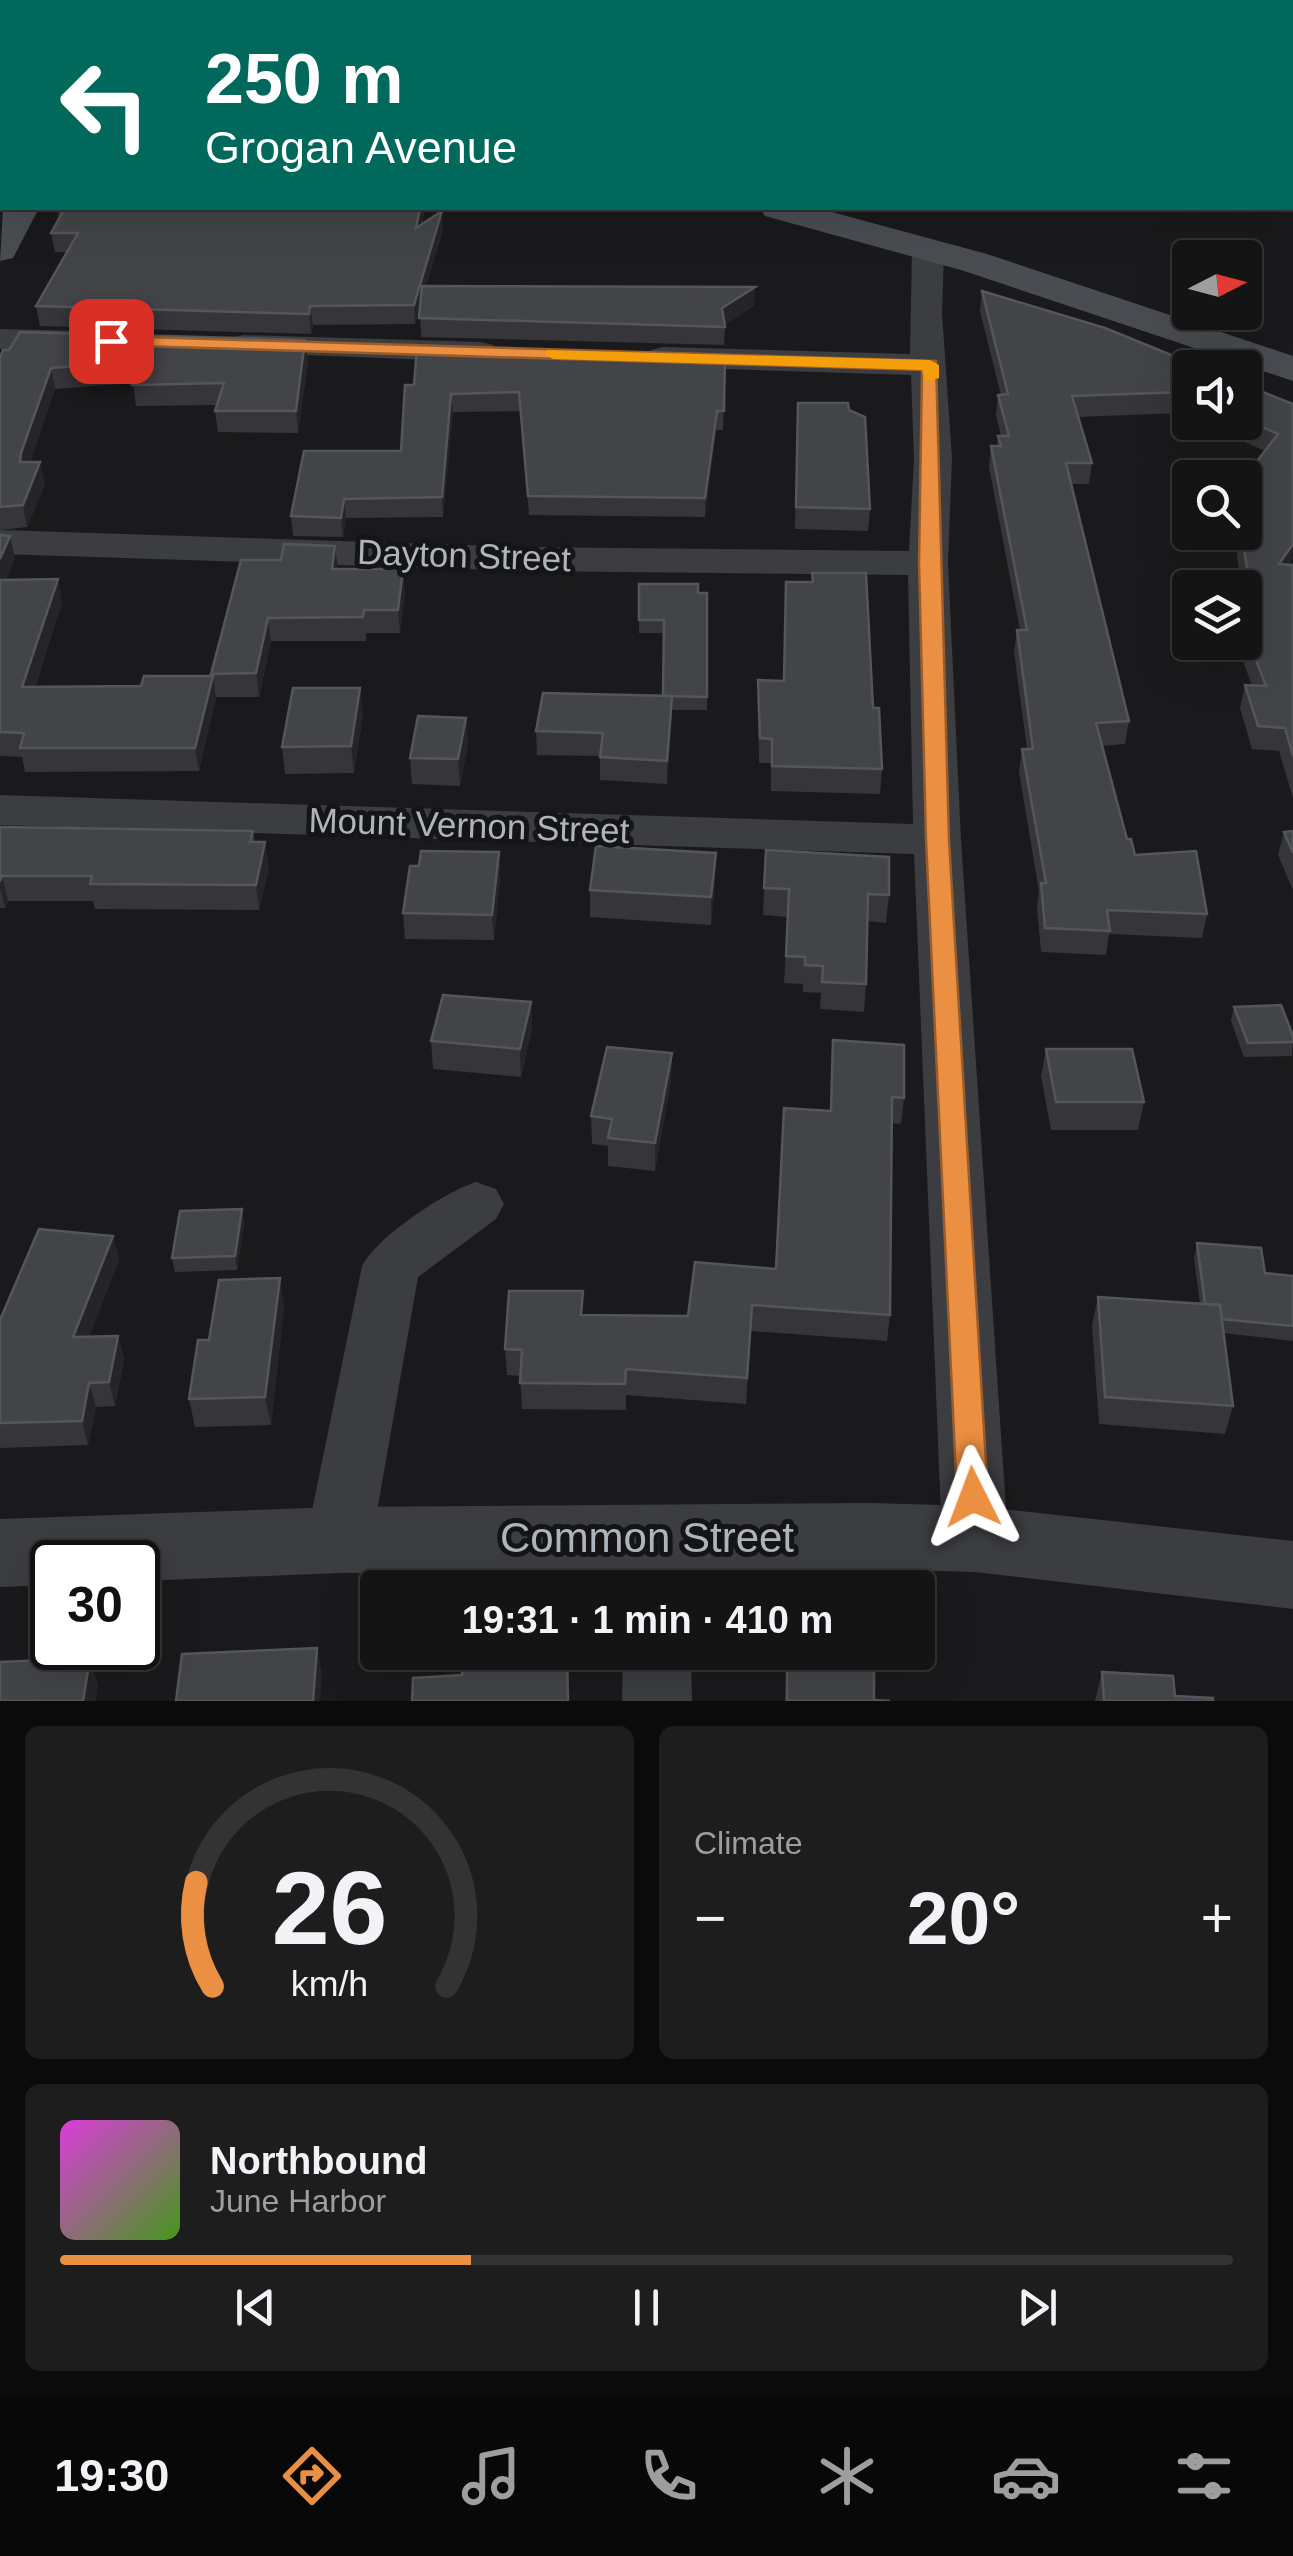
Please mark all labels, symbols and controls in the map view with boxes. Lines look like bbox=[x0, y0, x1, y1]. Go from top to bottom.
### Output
icon: left bbox=[40, 40, 170, 170]
text: 250 m bbox=[205, 40, 403, 118]
text: Grogan Avenue bbox=[205, 122, 517, 173]
north arrow bbox=[1172, 240, 1262, 330]
map controls bbox=[1172, 240, 1262, 660]
pin bbox=[69, 299, 154, 384]
icon: arrive bbox=[84, 314, 139, 369]
button: sound bbox=[1172, 350, 1262, 440]
button: search bbox=[1172, 460, 1262, 550]
street label: Dayton Street bbox=[356, 532, 572, 578]
button: layers bbox=[1172, 570, 1262, 660]
street label: Mount Vernon Street bbox=[308, 800, 630, 850]
position arrow bbox=[921, 1445, 1025, 1549]
street label: Common Street bbox=[500, 1514, 794, 1561]
speed limit sign: 30 bbox=[30, 1540, 160, 1670]
text: 19:31 · 1 min · 410 m bbox=[462, 1599, 833, 1641]
text: Climate bbox=[694, 1825, 802, 1861]
text: 26 bbox=[272, 1850, 387, 1966]
text: 20° bbox=[907, 1876, 1020, 1960]
text: − bbox=[694, 1887, 726, 1949]
text: + bbox=[1201, 1887, 1233, 1949]
text: km/h bbox=[291, 1964, 368, 2004]
text: Northbound bbox=[210, 2140, 427, 2182]
text: June Harbor bbox=[210, 2183, 386, 2219]
icon: previous bbox=[228, 2280, 283, 2335]
icon: pause bbox=[619, 2280, 674, 2335]
icon: next bbox=[1010, 2280, 1065, 2335]
icon: directions bbox=[277, 2441, 347, 2511]
icon: music bbox=[456, 2441, 526, 2511]
icon: phone bbox=[634, 2441, 704, 2511]
icon: climate bbox=[812, 2441, 882, 2511]
icon: car bbox=[991, 2441, 1061, 2511]
icon: filters bbox=[1169, 2441, 1239, 2511]
text: 19:30 bbox=[54, 2450, 169, 2501]

